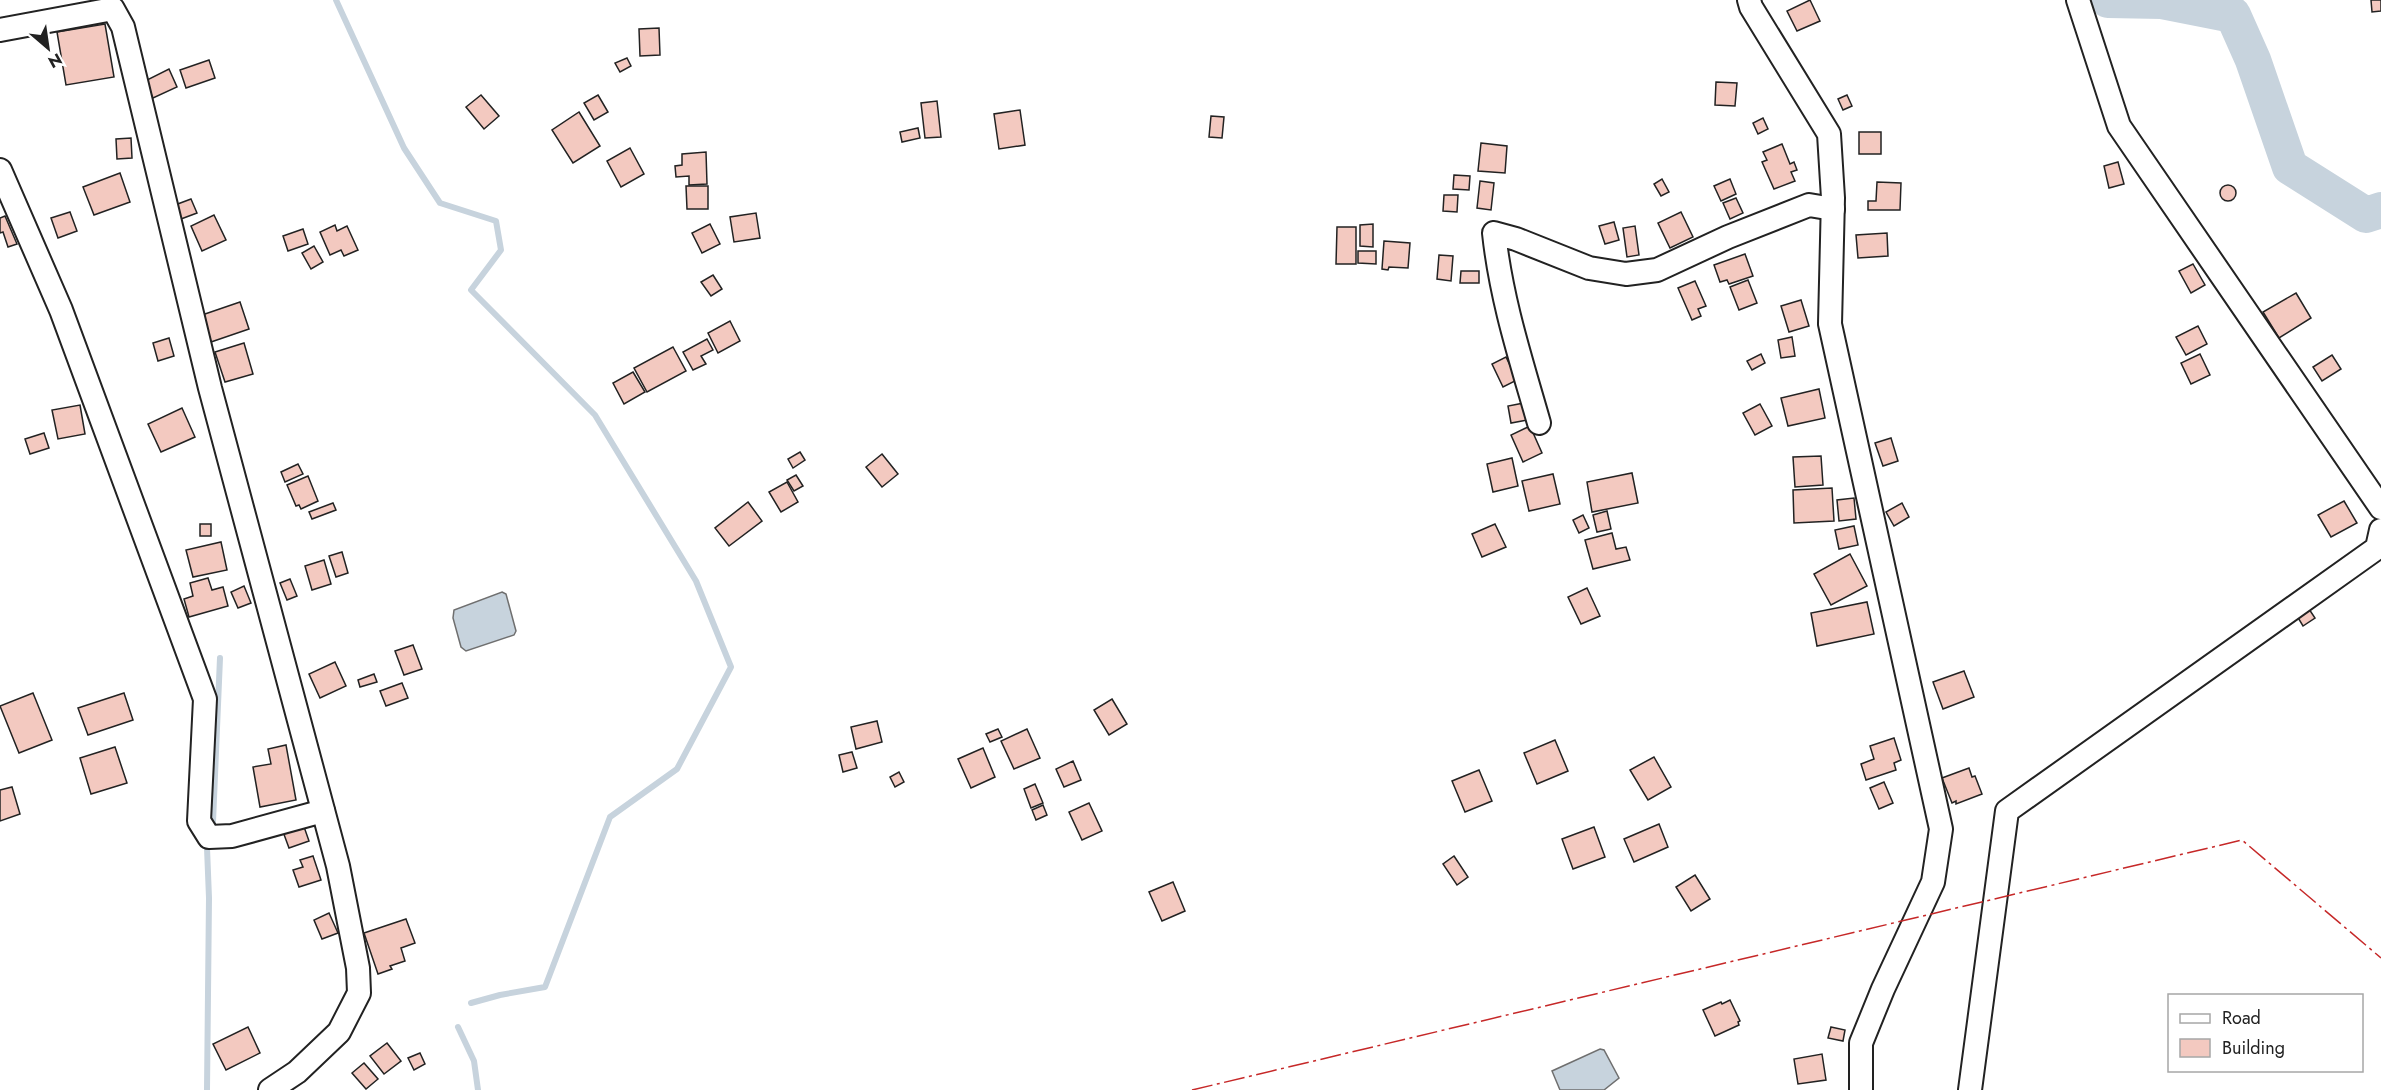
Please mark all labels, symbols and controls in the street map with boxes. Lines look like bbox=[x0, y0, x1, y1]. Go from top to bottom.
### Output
north arrow bbox=[18, 18, 78, 78]
text: N bbox=[44, 48, 66, 74]
legend bbox=[2168, 994, 2363, 1072]
text: Road bbox=[2222, 1005, 2261, 1031]
text: Building bbox=[2222, 1035, 2285, 1061]

